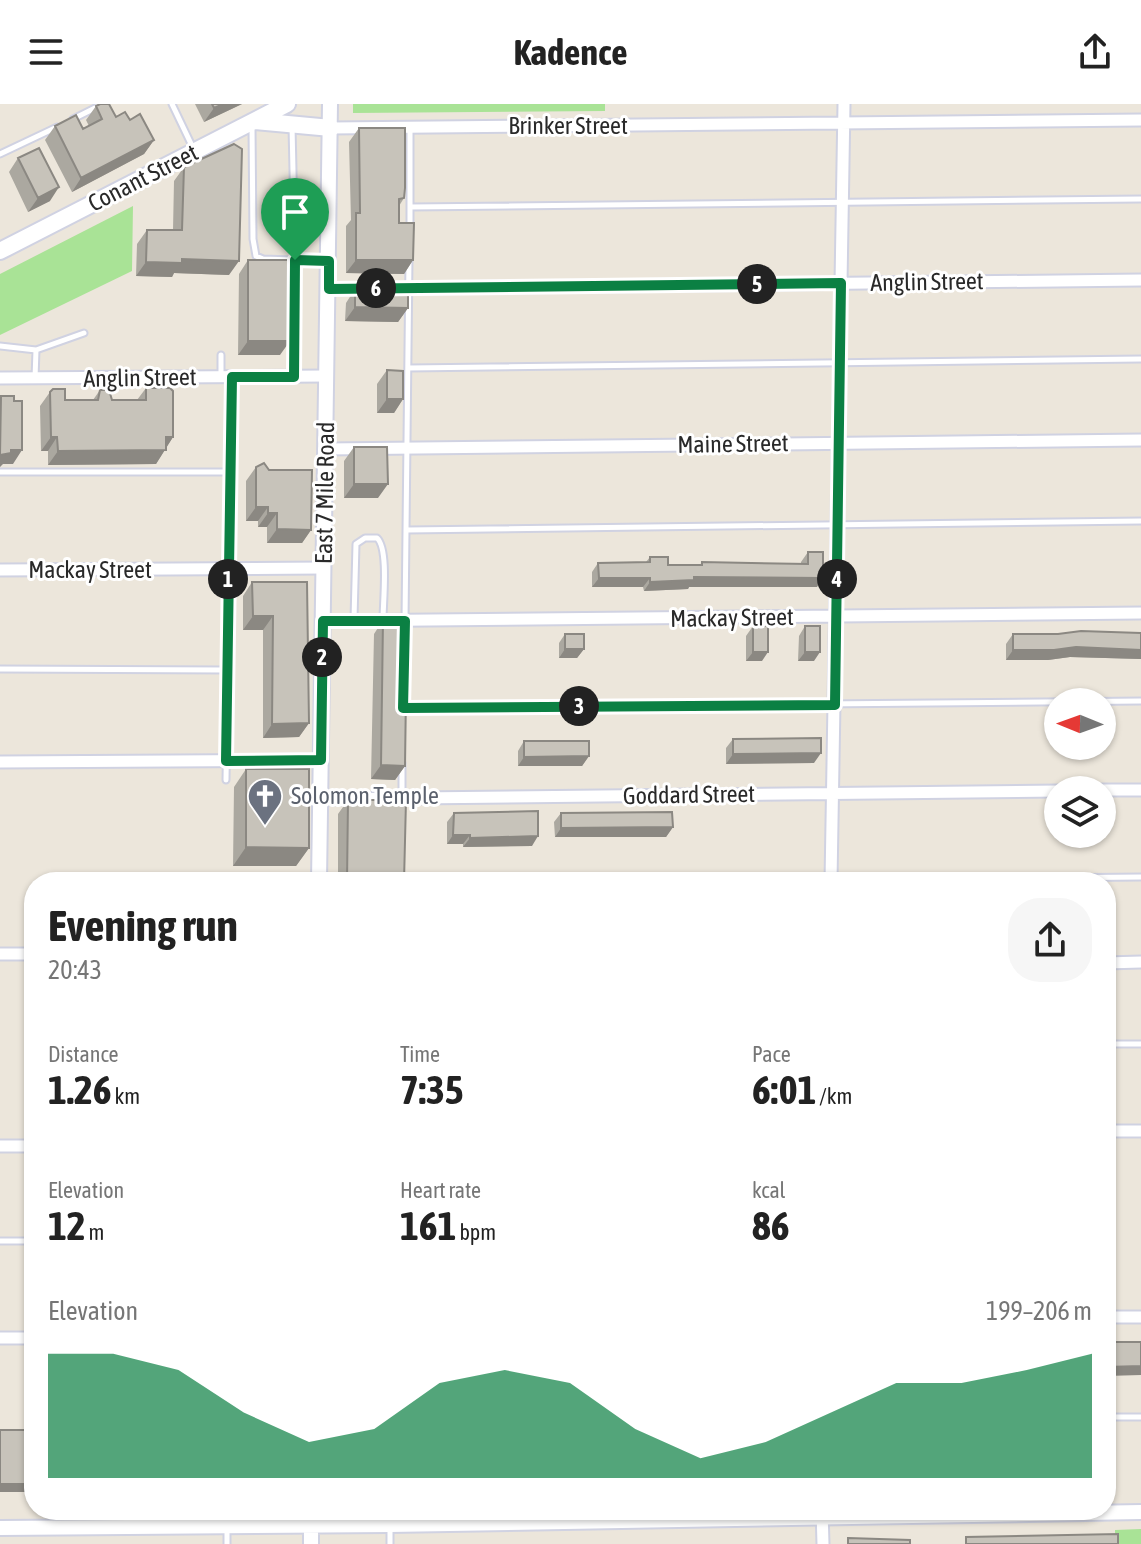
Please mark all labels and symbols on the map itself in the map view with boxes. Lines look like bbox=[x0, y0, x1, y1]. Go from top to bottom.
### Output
street label: Brinker Street bbox=[508, 112, 628, 139]
street label: Conant Street bbox=[83, 138, 202, 217]
pin bbox=[261, 178, 329, 260]
pin: 5 bbox=[737, 264, 777, 304]
street label: Anglin Street bbox=[870, 267, 984, 296]
pin: 6 bbox=[356, 268, 396, 308]
street label: Anglin Street bbox=[83, 363, 197, 392]
street label: East 7 Mile Road bbox=[310, 422, 339, 564]
street label: Maine Street bbox=[677, 429, 789, 458]
street label: Mackay Street bbox=[28, 556, 152, 583]
pin: 1 bbox=[208, 559, 248, 599]
pin: 4 bbox=[817, 559, 857, 599]
street label: Mackay Street bbox=[670, 603, 794, 632]
pin: 2 bbox=[302, 637, 342, 677]
pin: 3 bbox=[559, 686, 599, 726]
north arrow bbox=[1044, 688, 1116, 760]
church icon: Solomon Temple bbox=[246, 777, 284, 827]
street label: Goddard Street bbox=[623, 780, 755, 809]
place label: Solomon Temple bbox=[291, 782, 439, 809]

